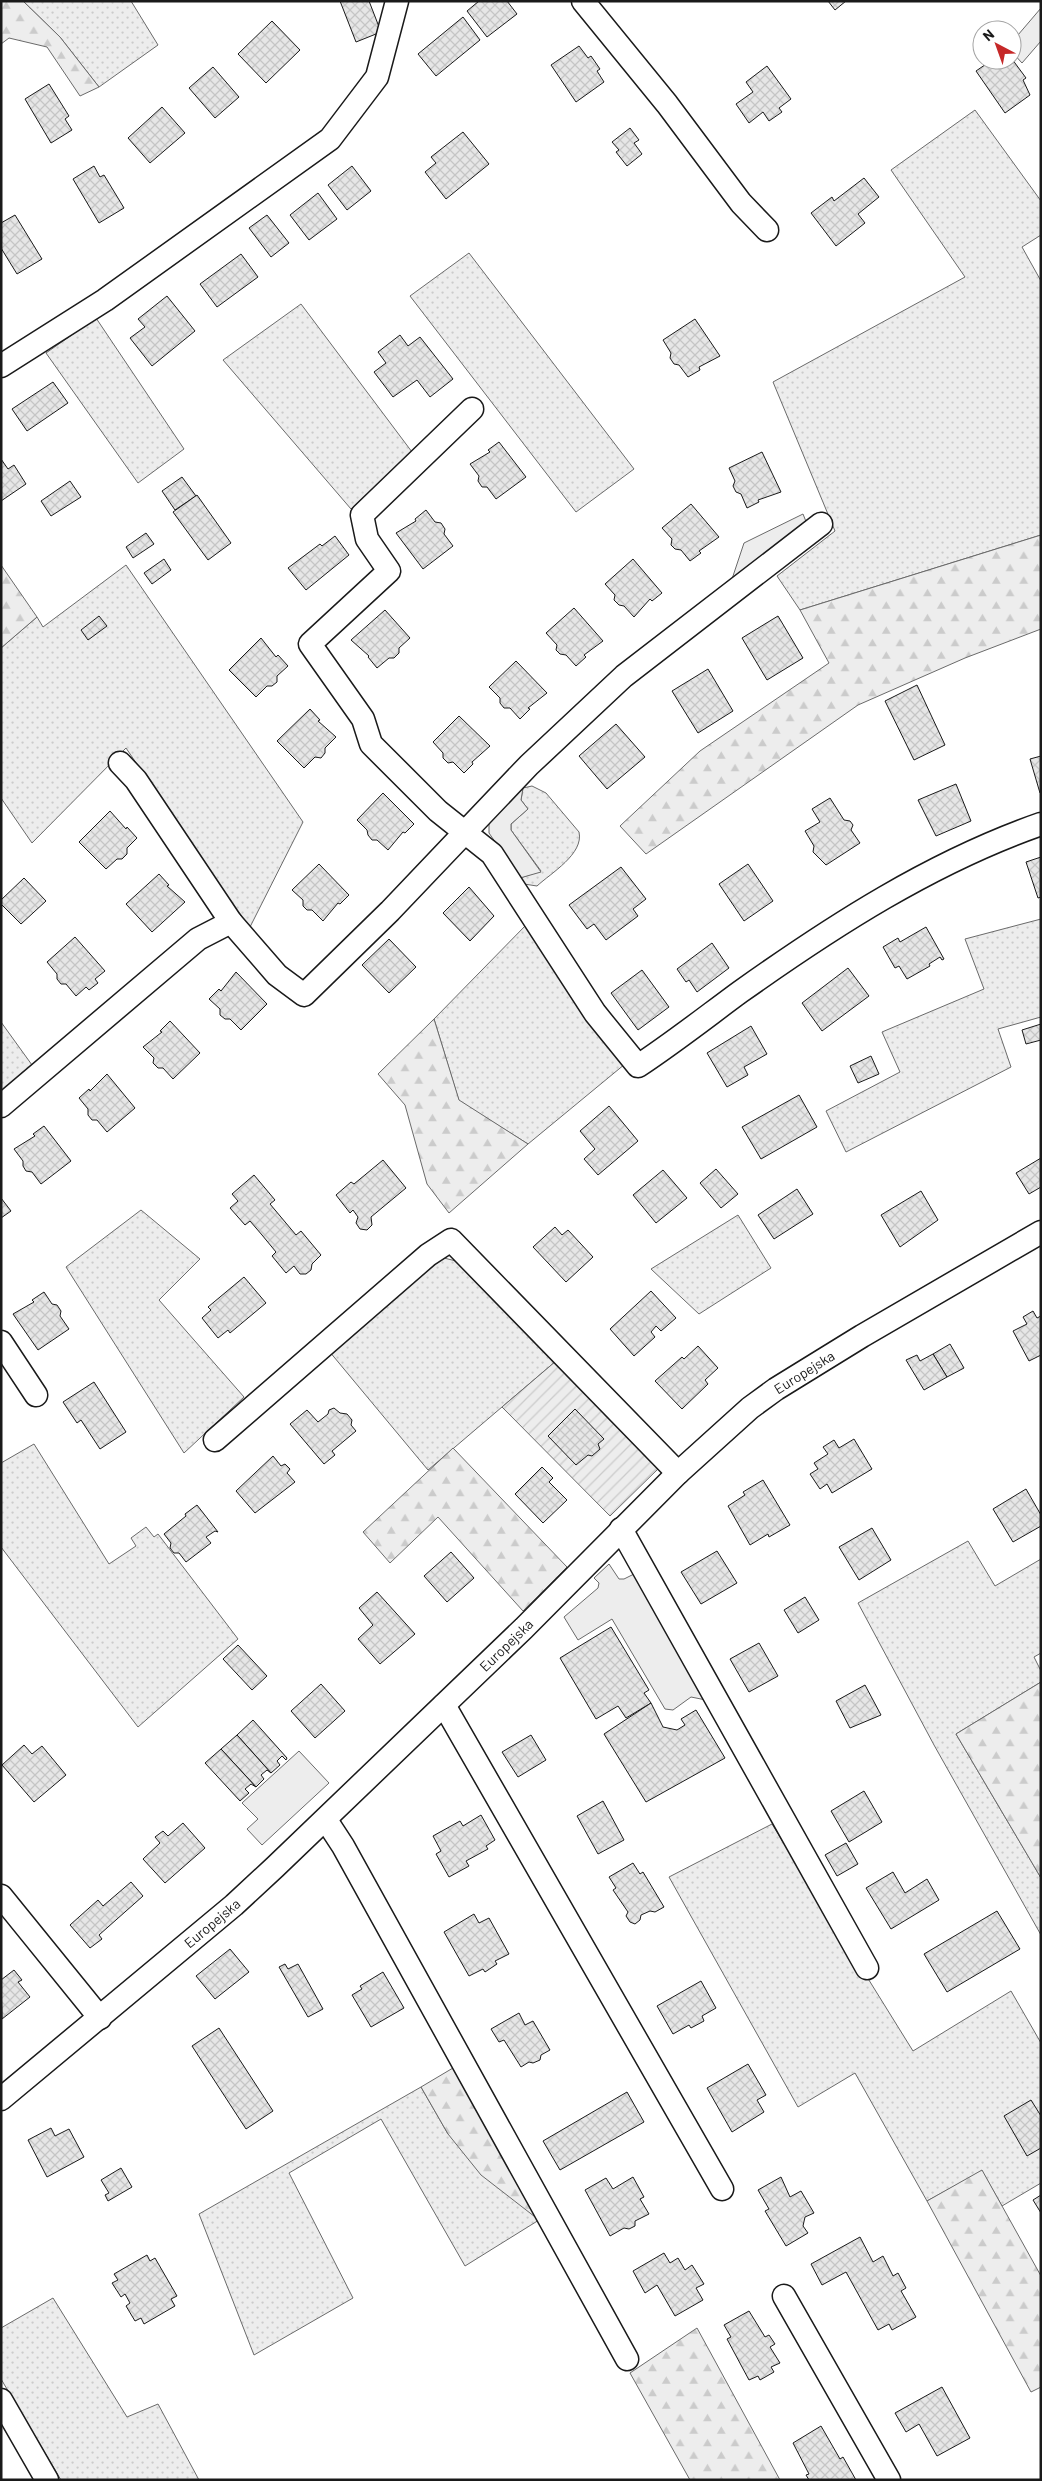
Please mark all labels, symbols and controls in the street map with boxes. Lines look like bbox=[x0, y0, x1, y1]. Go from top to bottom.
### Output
north arrow bbox=[972, 20, 1022, 70]
text: N bbox=[979, 25, 997, 44]
street label: Europejska bbox=[771, 1347, 837, 1397]
street label: Europejska bbox=[476, 1615, 536, 1675]
street label: Europejska bbox=[181, 1895, 243, 1951]

